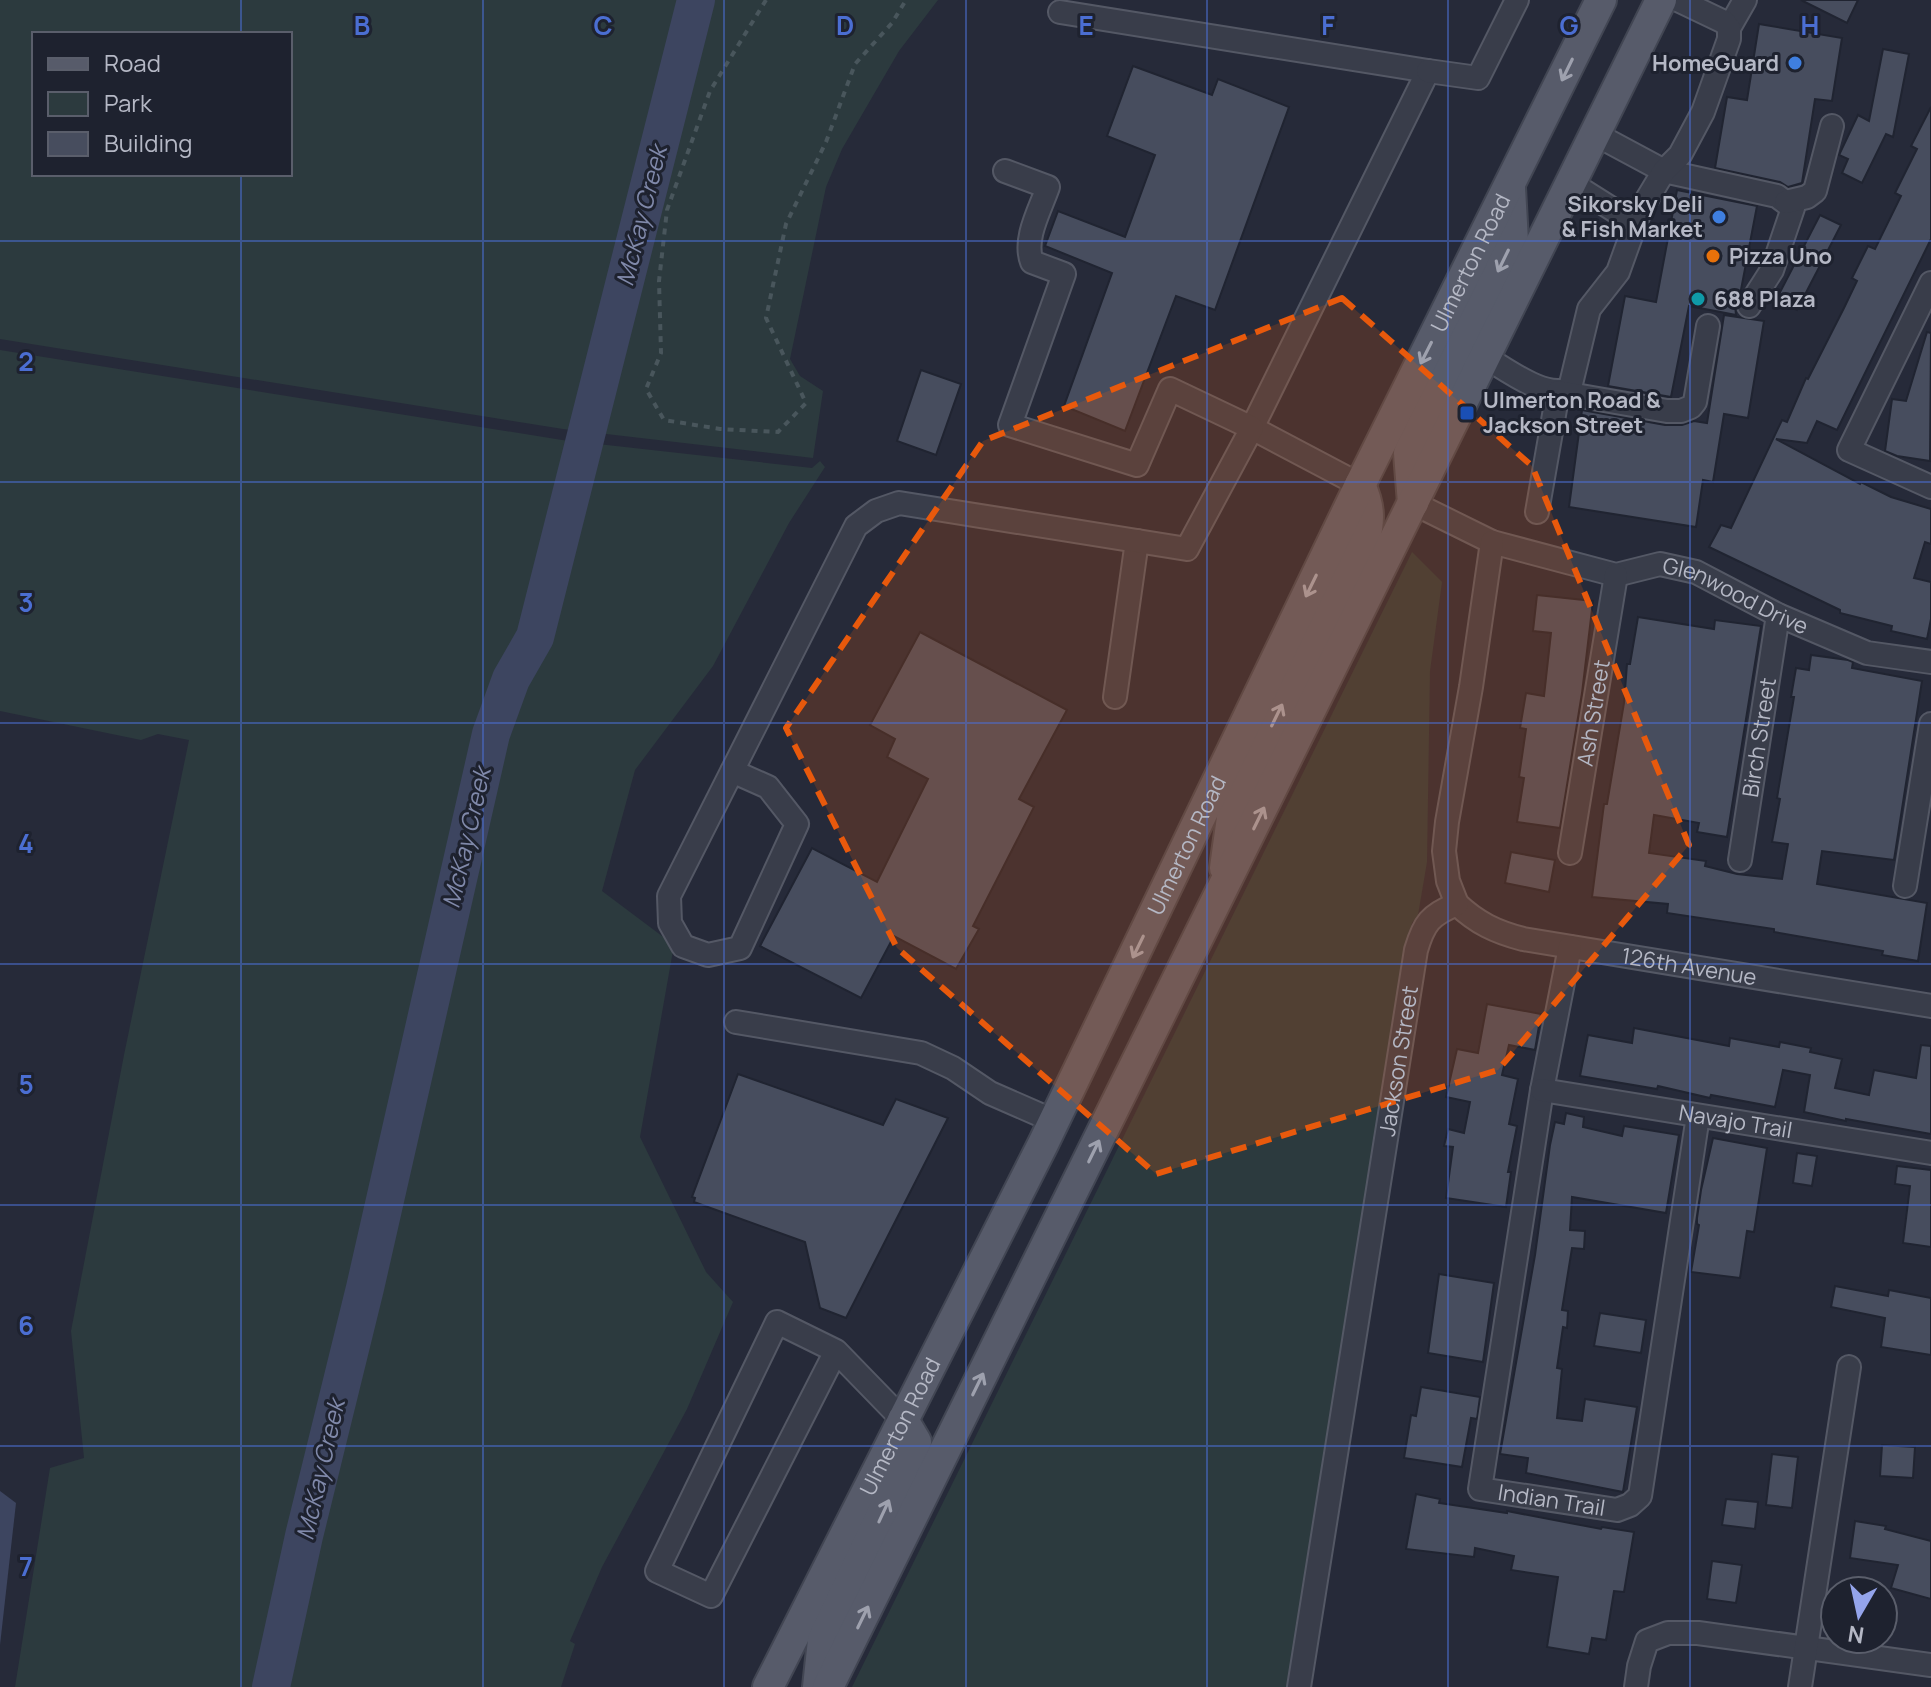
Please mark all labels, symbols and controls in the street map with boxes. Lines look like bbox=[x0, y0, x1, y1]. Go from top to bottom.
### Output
text: B bbox=[354, 7, 370, 43]
text: C bbox=[593, 7, 613, 43]
text: D bbox=[836, 7, 854, 43]
text: E bbox=[1078, 7, 1094, 43]
text: F bbox=[1321, 7, 1335, 43]
text: G bbox=[1559, 7, 1579, 43]
text: H bbox=[1801, 7, 1819, 43]
legend bbox=[32, 32, 292, 176]
text: Road bbox=[104, 46, 161, 79]
place label: HomeGuard bbox=[1652, 48, 1779, 78]
marker: HomeGuard bbox=[1786, 54, 1804, 72]
one-way arrow bbox=[1559, 58, 1574, 82]
text: Park bbox=[104, 86, 153, 119]
text: Building bbox=[104, 126, 192, 159]
water label: McKay Creek bbox=[607, 139, 675, 289]
street label: Ulmerton Road bbox=[1423, 189, 1517, 337]
place label: Sikorsky Deli & Fish Market bbox=[1561, 189, 1703, 244]
marker: Sikorsky Deli & Fish Market bbox=[1710, 208, 1728, 226]
place label: Pizza Uno bbox=[1729, 241, 1832, 271]
marker: Pizza Uno bbox=[1704, 247, 1722, 265]
one-way arrow bbox=[1495, 249, 1510, 273]
place label: 688 Plaza bbox=[1714, 284, 1816, 314]
marker: 688 Plaza bbox=[1689, 290, 1707, 308]
one-way arrow bbox=[1418, 341, 1434, 365]
text: 2 bbox=[18, 343, 34, 379]
place label: Ulmerton Road & Jackson Street bbox=[1483, 385, 1661, 440]
marker: Ulmerton Road & Jackson Street bbox=[1458, 404, 1476, 422]
street label: Glenwood Drive bbox=[1660, 550, 1813, 641]
one-way arrow bbox=[1303, 574, 1318, 598]
text: 3 bbox=[18, 584, 34, 620]
street label: Ash Street bbox=[1570, 657, 1617, 768]
street label: Birch Street bbox=[1735, 675, 1783, 799]
one-way arrow bbox=[1270, 704, 1286, 728]
water label: McKay Creek bbox=[433, 761, 498, 911]
street label: Ulmerton Road bbox=[1140, 771, 1233, 920]
one-way arrow bbox=[1251, 806, 1267, 830]
text: 4 bbox=[18, 825, 34, 861]
one-way arrow bbox=[1130, 934, 1145, 958]
street label: 126th Avenue bbox=[1619, 940, 1759, 992]
street label: Jackson Street bbox=[1372, 983, 1425, 1138]
text: 5 bbox=[18, 1066, 34, 1102]
street label: Navajo Trail bbox=[1677, 1097, 1794, 1145]
one-way arrow bbox=[1086, 1140, 1102, 1164]
text: 6 bbox=[18, 1307, 34, 1343]
street label: Ulmerton Road bbox=[852, 1352, 947, 1501]
one-way arrow bbox=[971, 1373, 986, 1397]
water label: McKay Creek bbox=[287, 1393, 352, 1543]
street label: Indian Trail bbox=[1496, 1477, 1607, 1523]
one-way arrow bbox=[877, 1499, 892, 1523]
text: 7 bbox=[19, 1548, 33, 1584]
north arrow bbox=[1819, 1575, 1899, 1655]
one-way arrow bbox=[855, 1606, 871, 1630]
text: N bbox=[1846, 1619, 1866, 1651]

